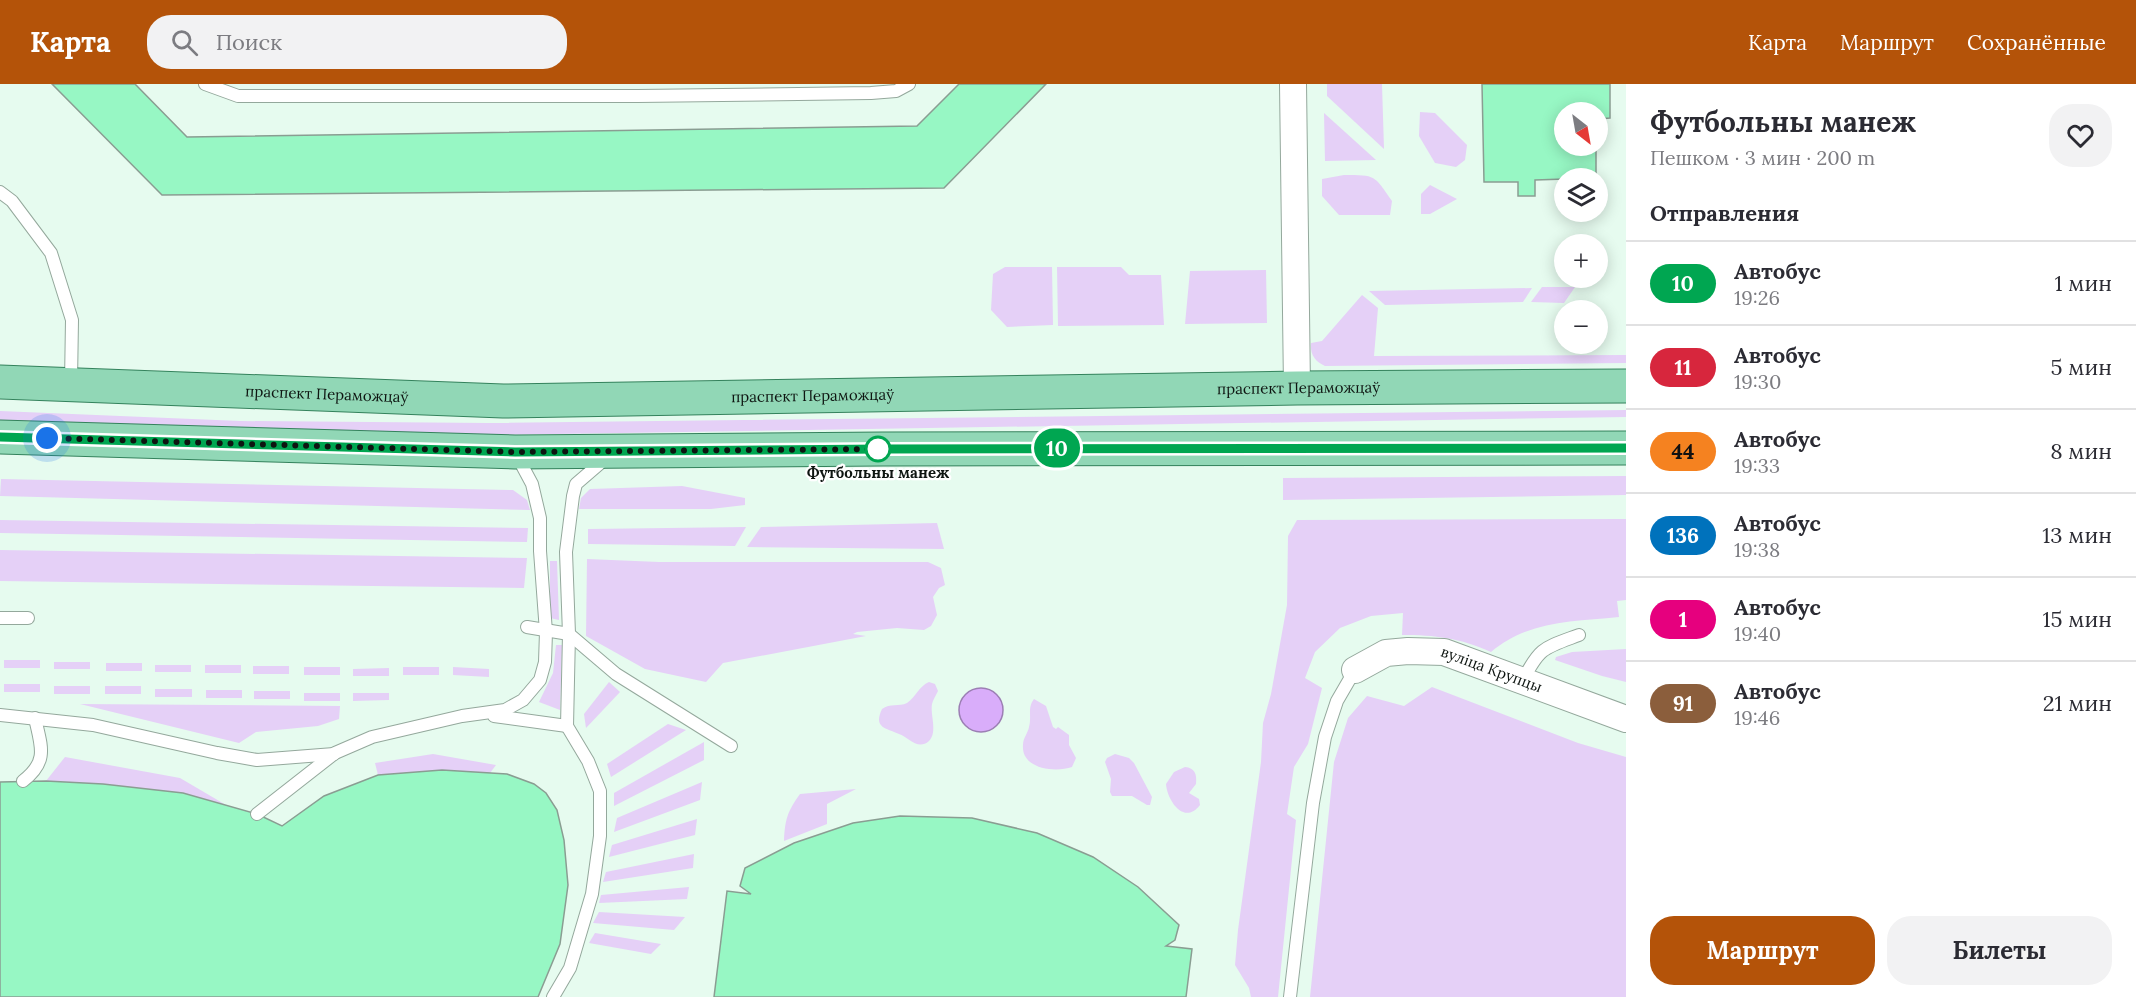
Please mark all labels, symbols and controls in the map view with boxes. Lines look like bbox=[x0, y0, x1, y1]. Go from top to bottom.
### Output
search box bbox=[147, 15, 567, 69]
text: Карта bbox=[30, 24, 111, 60]
icon: search bbox=[168, 26, 201, 59]
text: Поиск bbox=[216, 28, 282, 56]
text: Карта bbox=[1748, 29, 1807, 56]
text: Маршрут bbox=[1840, 29, 1934, 56]
text: Сохранённые bbox=[1967, 29, 2106, 56]
north arrow bbox=[1554, 102, 1608, 156]
map controls bbox=[1554, 102, 1608, 354]
text: Футбольны манеж bbox=[1650, 104, 1916, 140]
button: heart bbox=[2049, 104, 2112, 167]
text: Пешком · 3 мин · 200 m bbox=[1650, 145, 1875, 170]
button: layers bbox=[1554, 168, 1608, 222]
text: Отправления bbox=[1650, 199, 1799, 227]
button: + bbox=[1554, 234, 1608, 288]
text: Автобус bbox=[1734, 257, 1821, 285]
text: 1 мин bbox=[2054, 269, 2112, 297]
text: 10 bbox=[1672, 270, 1694, 297]
text: 19:26 bbox=[1734, 285, 1780, 310]
button: − bbox=[1554, 300, 1608, 354]
text: Автобус bbox=[1734, 341, 1821, 369]
text: 5 мин bbox=[2051, 353, 2112, 381]
text: 11 bbox=[1674, 354, 1692, 381]
text: 19:30 bbox=[1734, 369, 1781, 394]
street label: праспект Пераможцаў bbox=[1217, 377, 1380, 398]
street label: праспект Пераможцаў bbox=[245, 381, 409, 406]
street label: праспект Пераможцаў bbox=[731, 385, 894, 406]
your location bbox=[32, 423, 62, 453]
text: Автобус bbox=[1734, 425, 1821, 453]
line badge: 10 bbox=[1030, 428, 1084, 468]
text: 10 bbox=[1046, 435, 1068, 462]
marker: Футбольны манеж bbox=[865, 436, 891, 462]
text: 8 мин bbox=[2050, 437, 2112, 465]
text: 44 bbox=[1671, 438, 1695, 465]
text: 19:33 bbox=[1734, 453, 1780, 478]
place label: Футбольны манеж bbox=[807, 463, 950, 482]
text: Автобус bbox=[1734, 509, 1821, 537]
text: 13 мин bbox=[2042, 521, 2112, 549]
text: 136 bbox=[1667, 522, 1699, 549]
text: 19:38 bbox=[1734, 537, 1780, 562]
text: Автобус bbox=[1734, 593, 1821, 621]
text: 15 мин bbox=[2043, 605, 2112, 633]
text: 1 bbox=[1679, 606, 1687, 633]
text: 19:40 bbox=[1734, 621, 1781, 646]
street label: вуліца Крупцы bbox=[1438, 642, 1545, 696]
text: Автобус bbox=[1734, 677, 1821, 705]
text: 21 мин bbox=[2043, 689, 2112, 717]
text: 91 bbox=[1673, 690, 1693, 717]
text: 19:46 bbox=[1734, 705, 1780, 730]
button: Маршрут bbox=[1650, 916, 1875, 985]
button: Билеты bbox=[1887, 916, 2112, 985]

